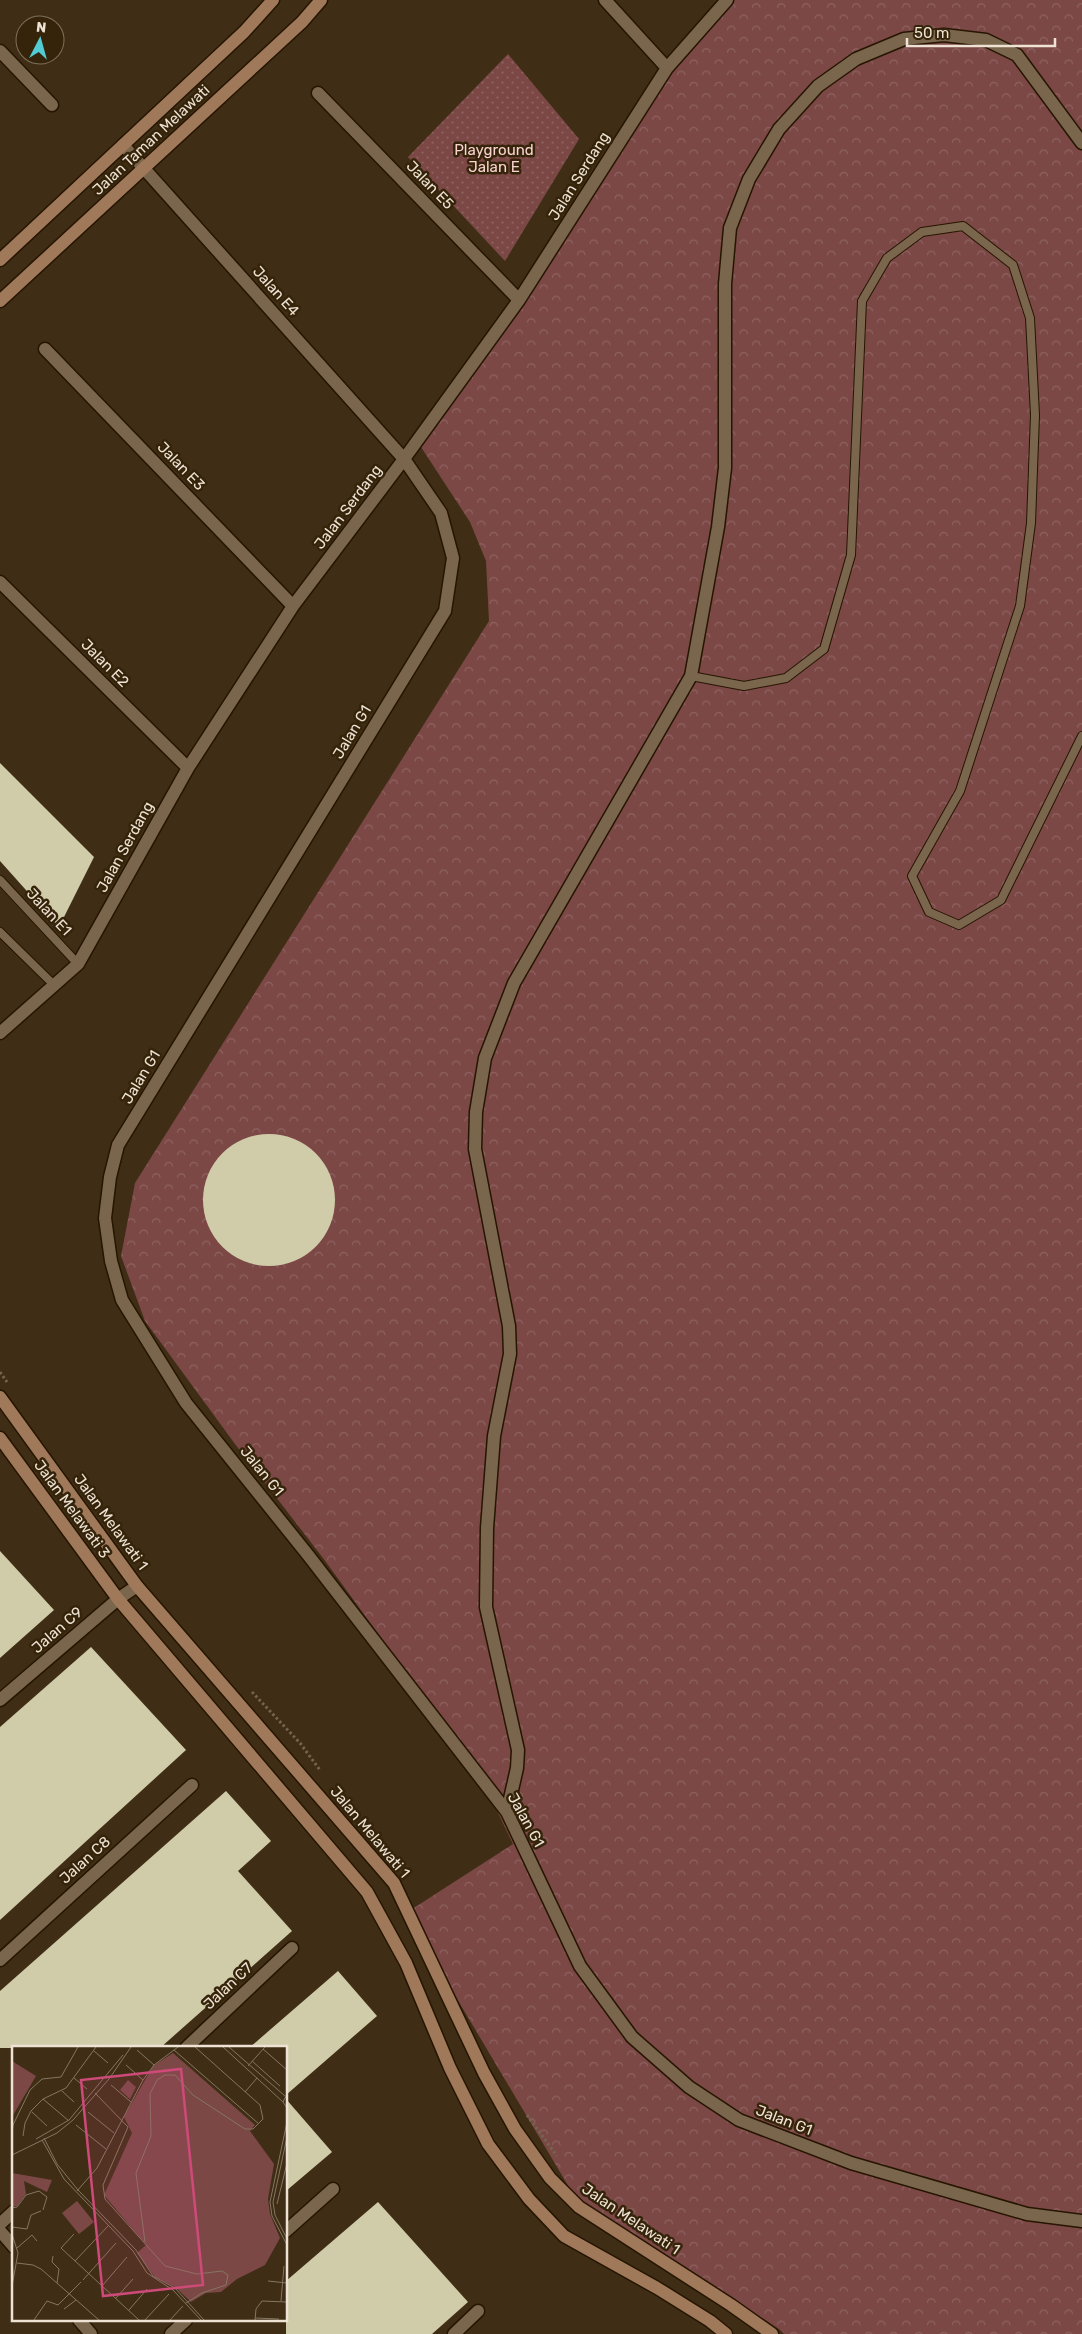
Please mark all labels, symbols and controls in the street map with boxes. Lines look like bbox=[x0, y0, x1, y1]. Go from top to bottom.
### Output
north arrow bbox=[15, 15, 65, 65]
scale bar bbox=[907, 15, 1054, 47]
text: N bbox=[35, 19, 47, 37]
text: 50 m bbox=[914, 24, 949, 42]
street label: Jalan Taman Melawati bbox=[89, 81, 213, 199]
street label: Jalan Serdang bbox=[545, 128, 613, 224]
park label: Playground Jalan E bbox=[454, 141, 534, 176]
street label: Jalan E5 bbox=[403, 157, 458, 213]
street label: Jalan E4 bbox=[249, 262, 303, 320]
street label: Jalan E3 bbox=[154, 438, 208, 494]
street label: Jalan Serdang bbox=[310, 461, 386, 553]
street label: Jalan E2 bbox=[77, 635, 133, 691]
street label: Jalan G1 bbox=[329, 702, 375, 762]
street label: Jalan Serdang bbox=[93, 798, 157, 896]
street label: Jalan E1 bbox=[23, 885, 75, 939]
street label: Jalan G1 bbox=[118, 1047, 164, 1107]
street label: Jalan G1 bbox=[236, 1442, 288, 1500]
street label: Jalan Melawati 3 bbox=[30, 1456, 114, 1562]
street label: Jalan Melawati 1 bbox=[70, 1471, 152, 1573]
street label: Jalan C9 bbox=[28, 1603, 86, 1657]
street label: Jalan Melawati 1 bbox=[326, 1782, 414, 1882]
street label: Jalan G1 bbox=[504, 1790, 548, 1850]
street label: Jalan C8 bbox=[56, 1833, 114, 1887]
street label: Jalan C7 bbox=[200, 1959, 256, 2013]
inset map bbox=[12, 2046, 288, 2322]
street label: Jalan G1 bbox=[753, 2101, 815, 2139]
street label: Jalan Melawati 1 bbox=[579, 2180, 683, 2258]

